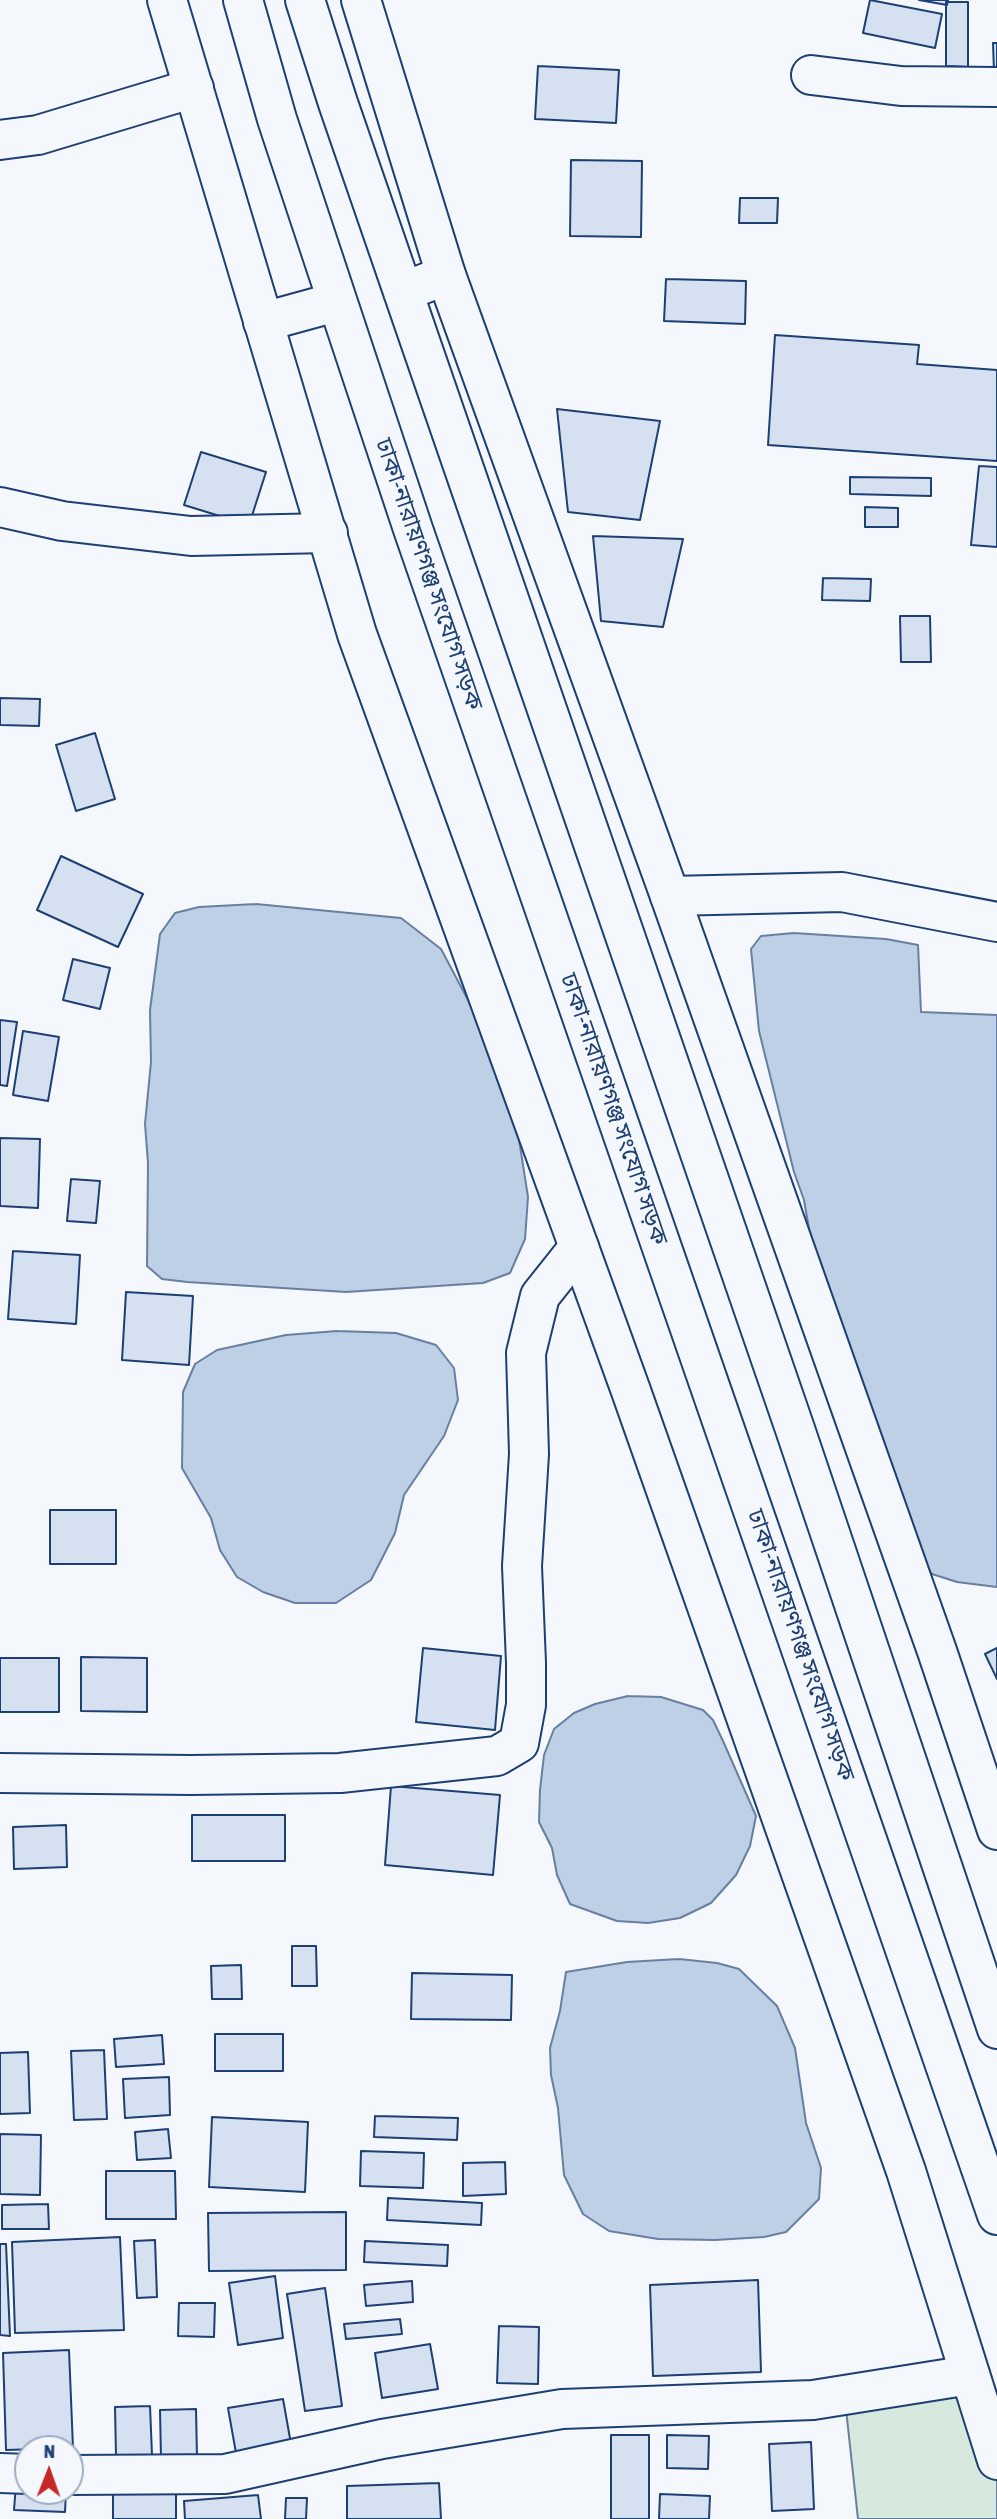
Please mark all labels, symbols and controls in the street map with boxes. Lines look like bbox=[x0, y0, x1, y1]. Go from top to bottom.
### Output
street label: ঢাকা-নারায়ণগঞ্জ সংযোগ সড়ক bbox=[369, 434, 489, 714]
street label: ঢাকা-নারায়ণগঞ্জ সংযোগ সড়ক bbox=[554, 969, 674, 1249]
street label: ঢাকা-নারায়ণগঞ্জ সংযোগ সড়ক bbox=[741, 1505, 861, 1785]
north arrow bbox=[14, 2435, 84, 2505]
text: N bbox=[44, 2440, 55, 2462]

